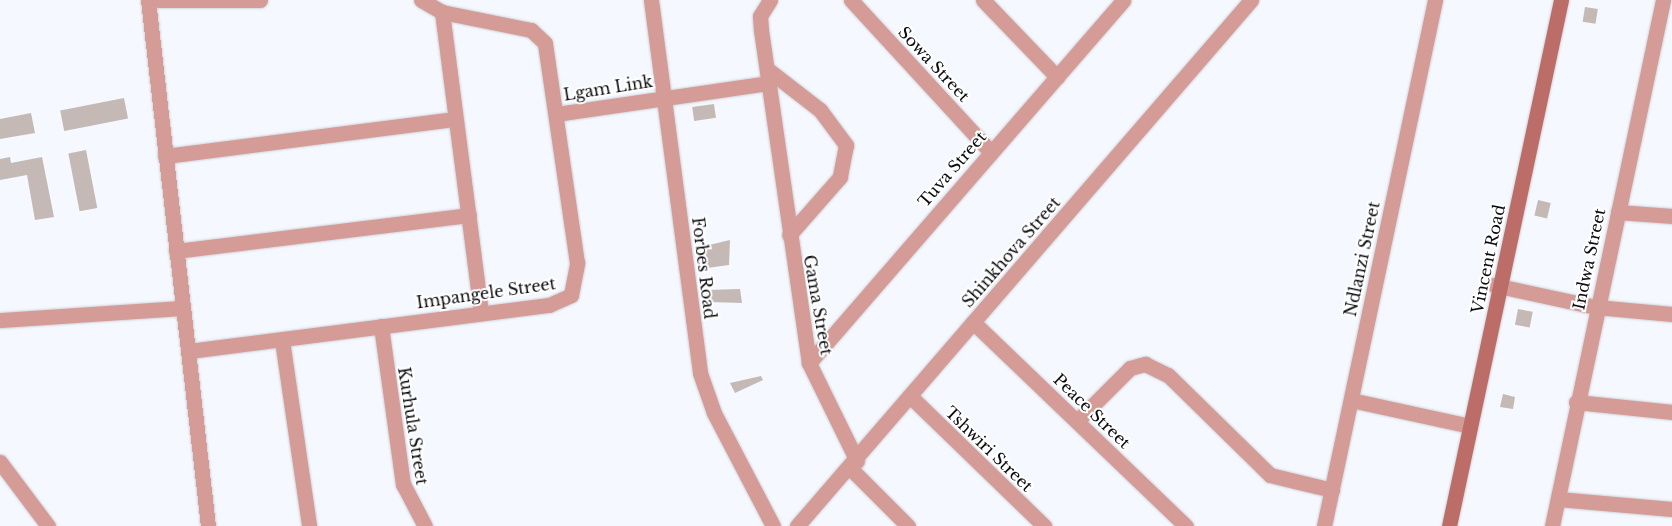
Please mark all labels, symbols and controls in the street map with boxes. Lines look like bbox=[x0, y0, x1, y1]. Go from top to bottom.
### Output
street label: Sowa Street bbox=[894, 23, 974, 105]
street label: Lgam Link bbox=[562, 71, 654, 105]
street label: Tuva Street bbox=[914, 127, 990, 211]
street label: Shinkhova Street bbox=[958, 193, 1064, 311]
street label: Ndlanzi Street bbox=[1340, 200, 1384, 318]
street label: Vincent Road bbox=[1467, 203, 1509, 315]
street label: Indwa Street bbox=[1569, 206, 1609, 312]
street label: Forbes Road bbox=[688, 216, 720, 320]
street label: Gama Street bbox=[800, 253, 836, 357]
street label: Impangele Street bbox=[415, 274, 557, 312]
street label: Kurhula Street bbox=[394, 366, 432, 486]
street label: Peace Street bbox=[1050, 370, 1134, 452]
street label: Tshwiri Street bbox=[941, 402, 1037, 496]

